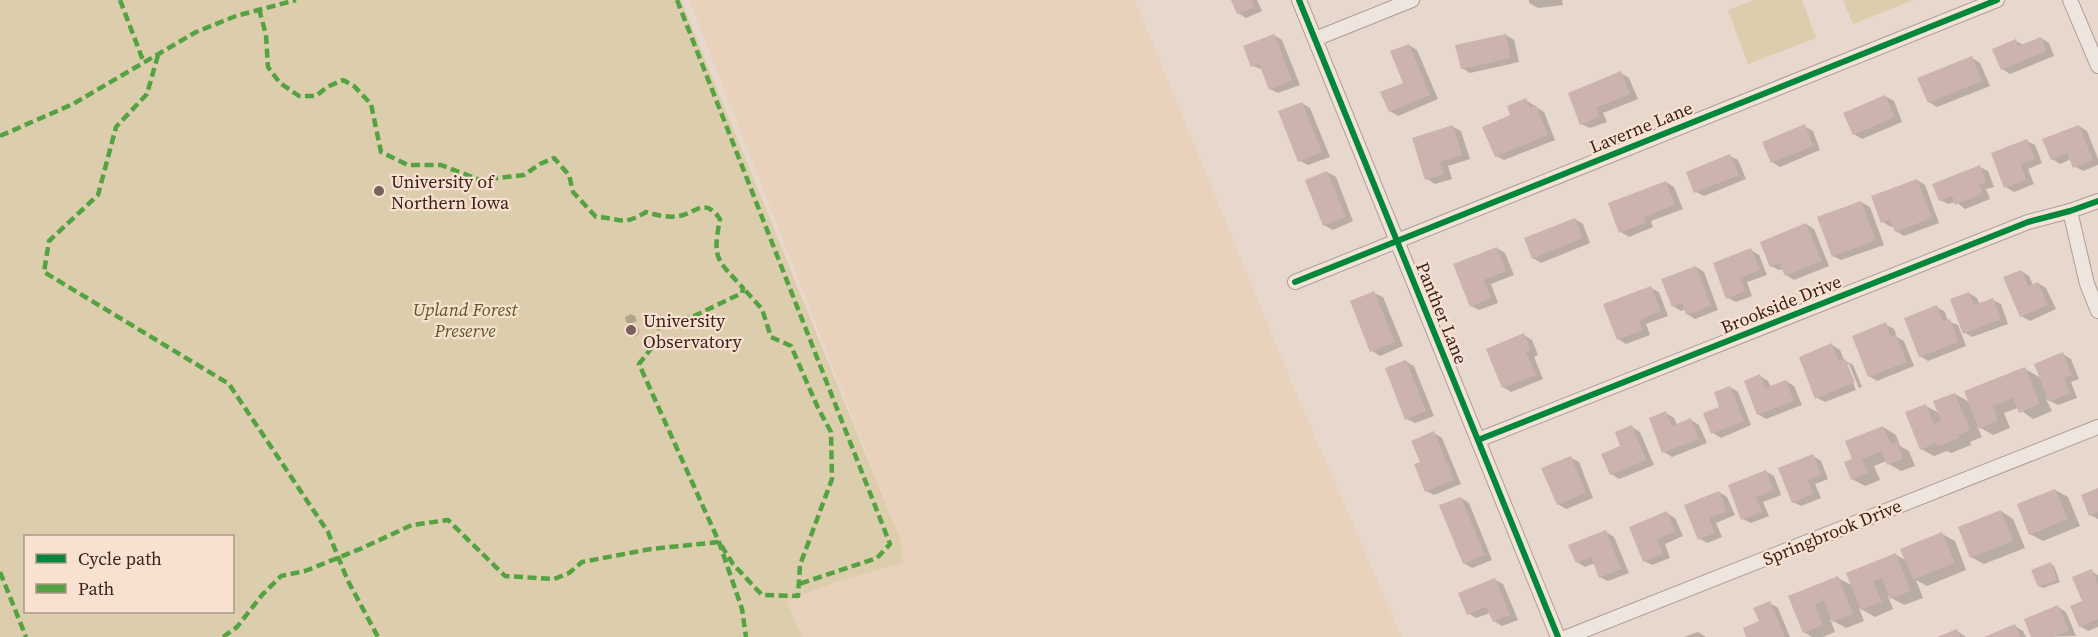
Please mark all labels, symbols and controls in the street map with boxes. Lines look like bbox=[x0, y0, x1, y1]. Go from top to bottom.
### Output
street label: Laverne Lane bbox=[1586, 95, 1696, 159]
place label: University of Northern Iowa bbox=[391, 169, 510, 215]
marker: University of Northern Iowa bbox=[372, 184, 386, 198]
street label: Panther Lane bbox=[1410, 258, 1474, 368]
street label: Brookside Drive bbox=[1717, 268, 1845, 340]
park label: Upland Forest Preserve bbox=[413, 297, 518, 343]
place label: University Observatory bbox=[643, 308, 742, 354]
marker: University Observatory bbox=[624, 323, 638, 337]
street label: Springbrook Drive bbox=[1759, 493, 1905, 571]
legend bbox=[24, 535, 234, 613]
text: Cycle path bbox=[78, 546, 162, 571]
text: Path bbox=[78, 576, 115, 601]

